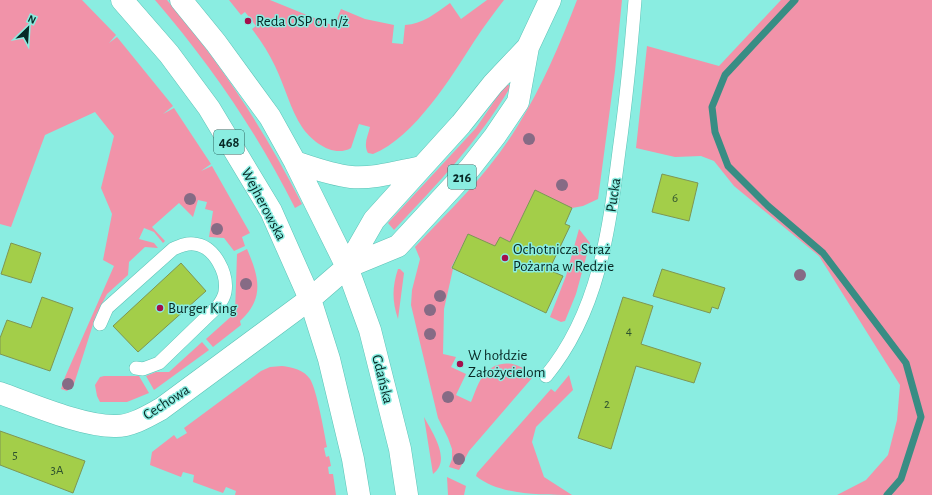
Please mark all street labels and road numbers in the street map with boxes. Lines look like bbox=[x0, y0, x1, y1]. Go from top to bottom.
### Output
road number: 468 bbox=[214, 130, 244, 154]
road number: 216 bbox=[448, 165, 476, 189]
street label: Wejherowska bbox=[238, 166, 289, 243]
street label: Pucka bbox=[604, 177, 623, 213]
street label: Gdańska bbox=[369, 353, 396, 405]
street label: Cechowa bbox=[140, 382, 192, 423]

